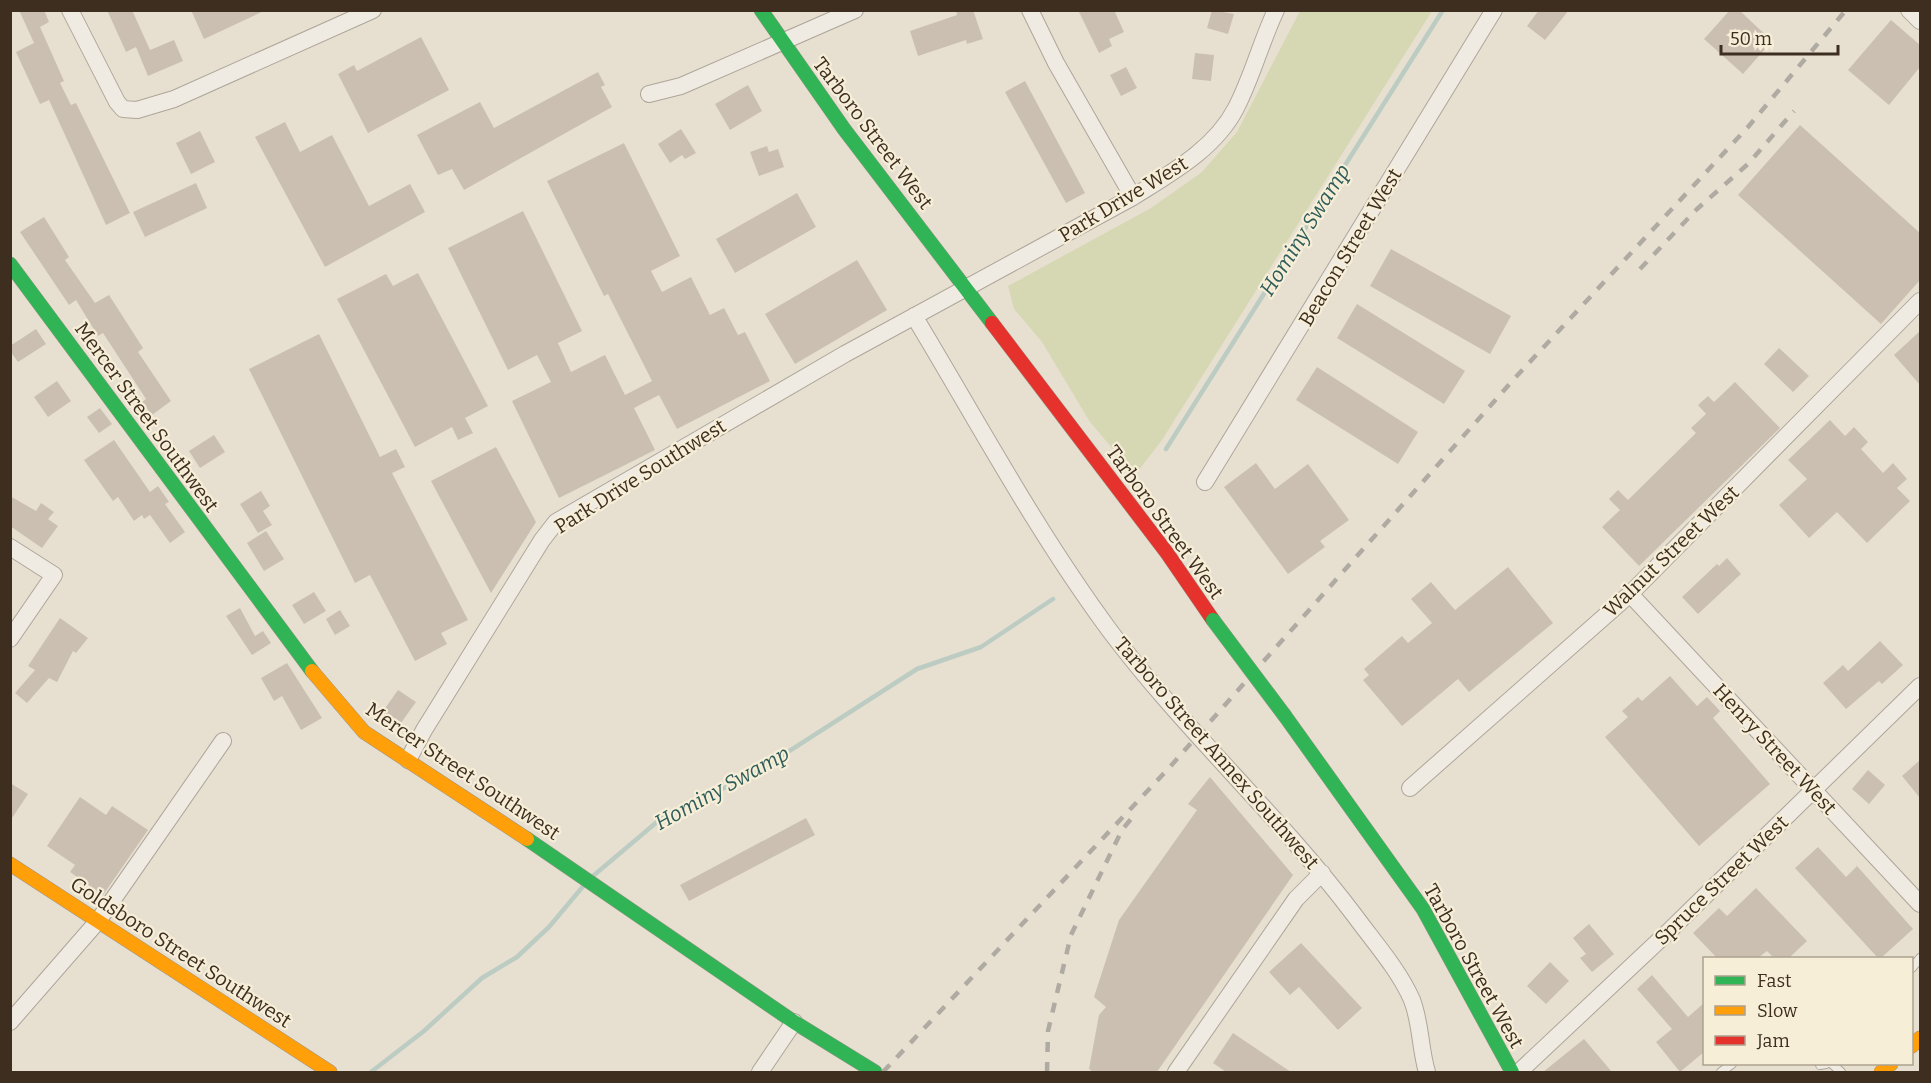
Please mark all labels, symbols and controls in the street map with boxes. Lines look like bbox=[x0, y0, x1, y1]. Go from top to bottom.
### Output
scale bar bbox=[1721, 18, 1838, 56]
text: 50 m bbox=[1730, 28, 1772, 50]
street label: Tarboro Street West bbox=[808, 52, 938, 214]
street label: Park Drive West bbox=[1054, 151, 1192, 247]
water label: Hominy Swamp bbox=[1254, 159, 1356, 301]
street label: Beacon Street West bbox=[1293, 164, 1407, 330]
street label: Mercer Street Southwest bbox=[70, 317, 224, 517]
street label: Park Drive Southwest bbox=[550, 414, 730, 538]
street label: Tarboro Street West bbox=[1101, 440, 1229, 604]
street label: Walnut Street West bbox=[1598, 480, 1744, 622]
street label: Tarboro Street Annex Southwest bbox=[1110, 632, 1324, 874]
street label: Henry Street West bbox=[1708, 679, 1842, 819]
street label: Mercer Street Southwest bbox=[361, 697, 565, 845]
water label: Hominy Swamp bbox=[650, 740, 794, 836]
street label: Spruce Street West bbox=[1649, 810, 1793, 950]
street label: Goldsboro Street Southwest bbox=[66, 871, 296, 1033]
street label: Tarboro Street West bbox=[1419, 880, 1529, 1052]
legend bbox=[1703, 957, 1913, 1065]
text: Fast bbox=[1757, 970, 1792, 992]
text: Slow bbox=[1757, 1000, 1798, 1022]
text: Jam bbox=[1756, 1030, 1790, 1052]

